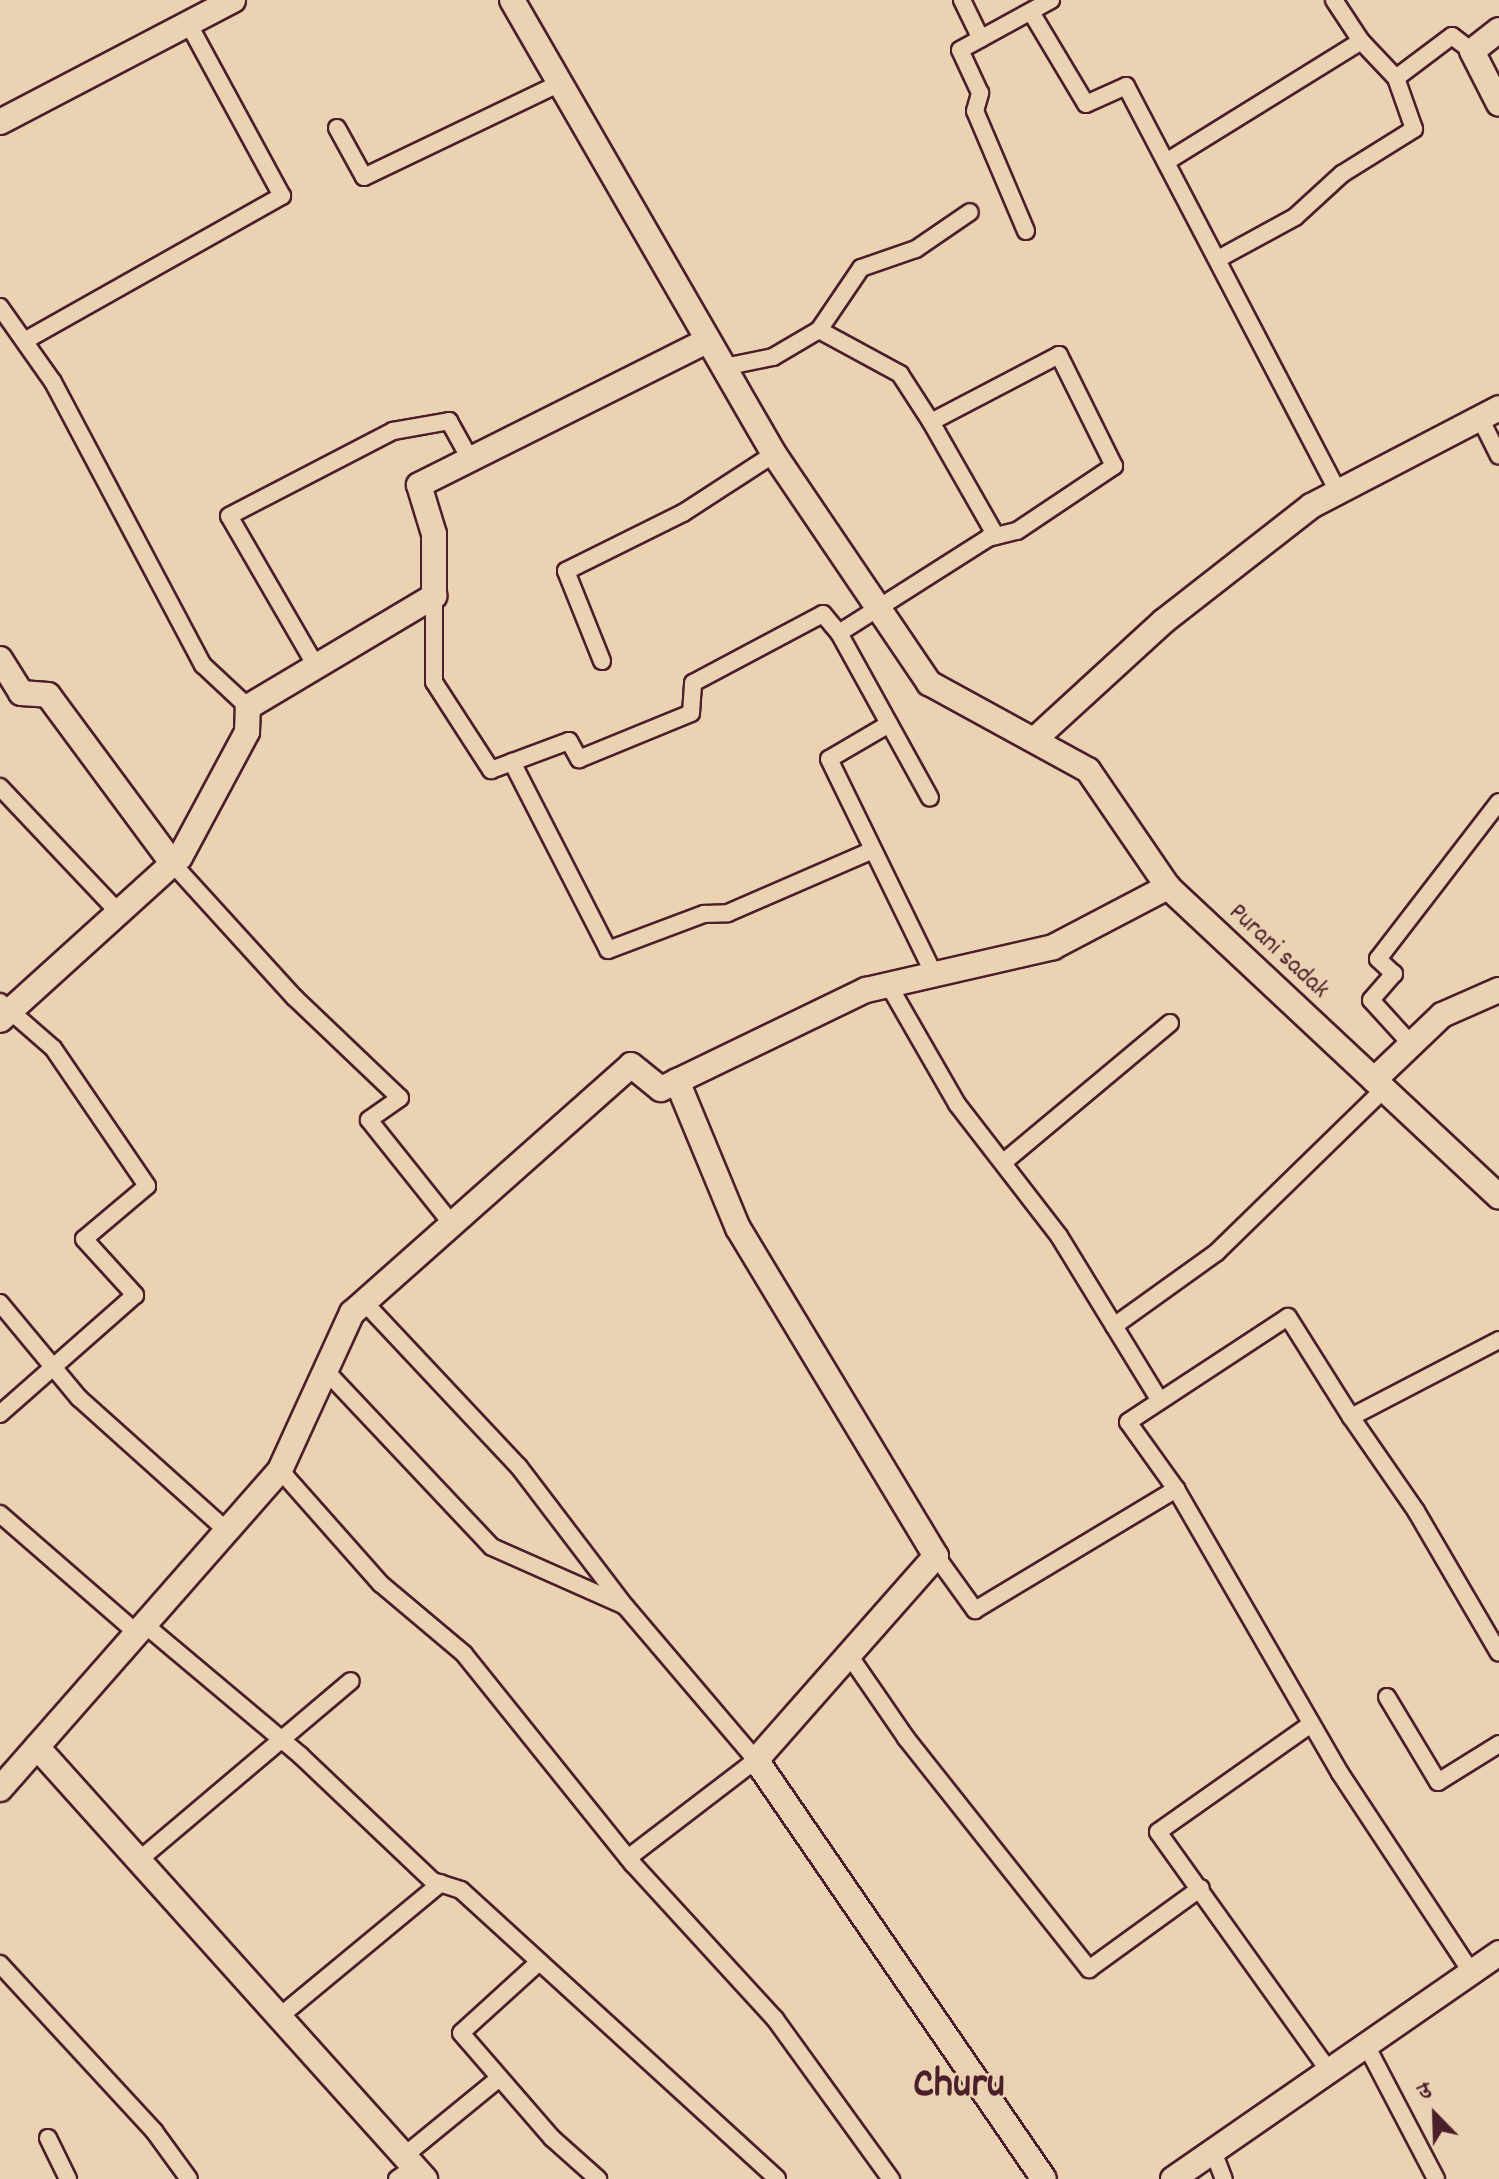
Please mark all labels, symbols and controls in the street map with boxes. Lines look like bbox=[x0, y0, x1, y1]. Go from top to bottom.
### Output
street label: Purani sadak bbox=[1221, 898, 1335, 1006]
district label: Churu bbox=[913, 2062, 1005, 2112]
north arrow bbox=[1395, 2075, 1475, 2155]
text: उ bbox=[1414, 2076, 1437, 2109]

